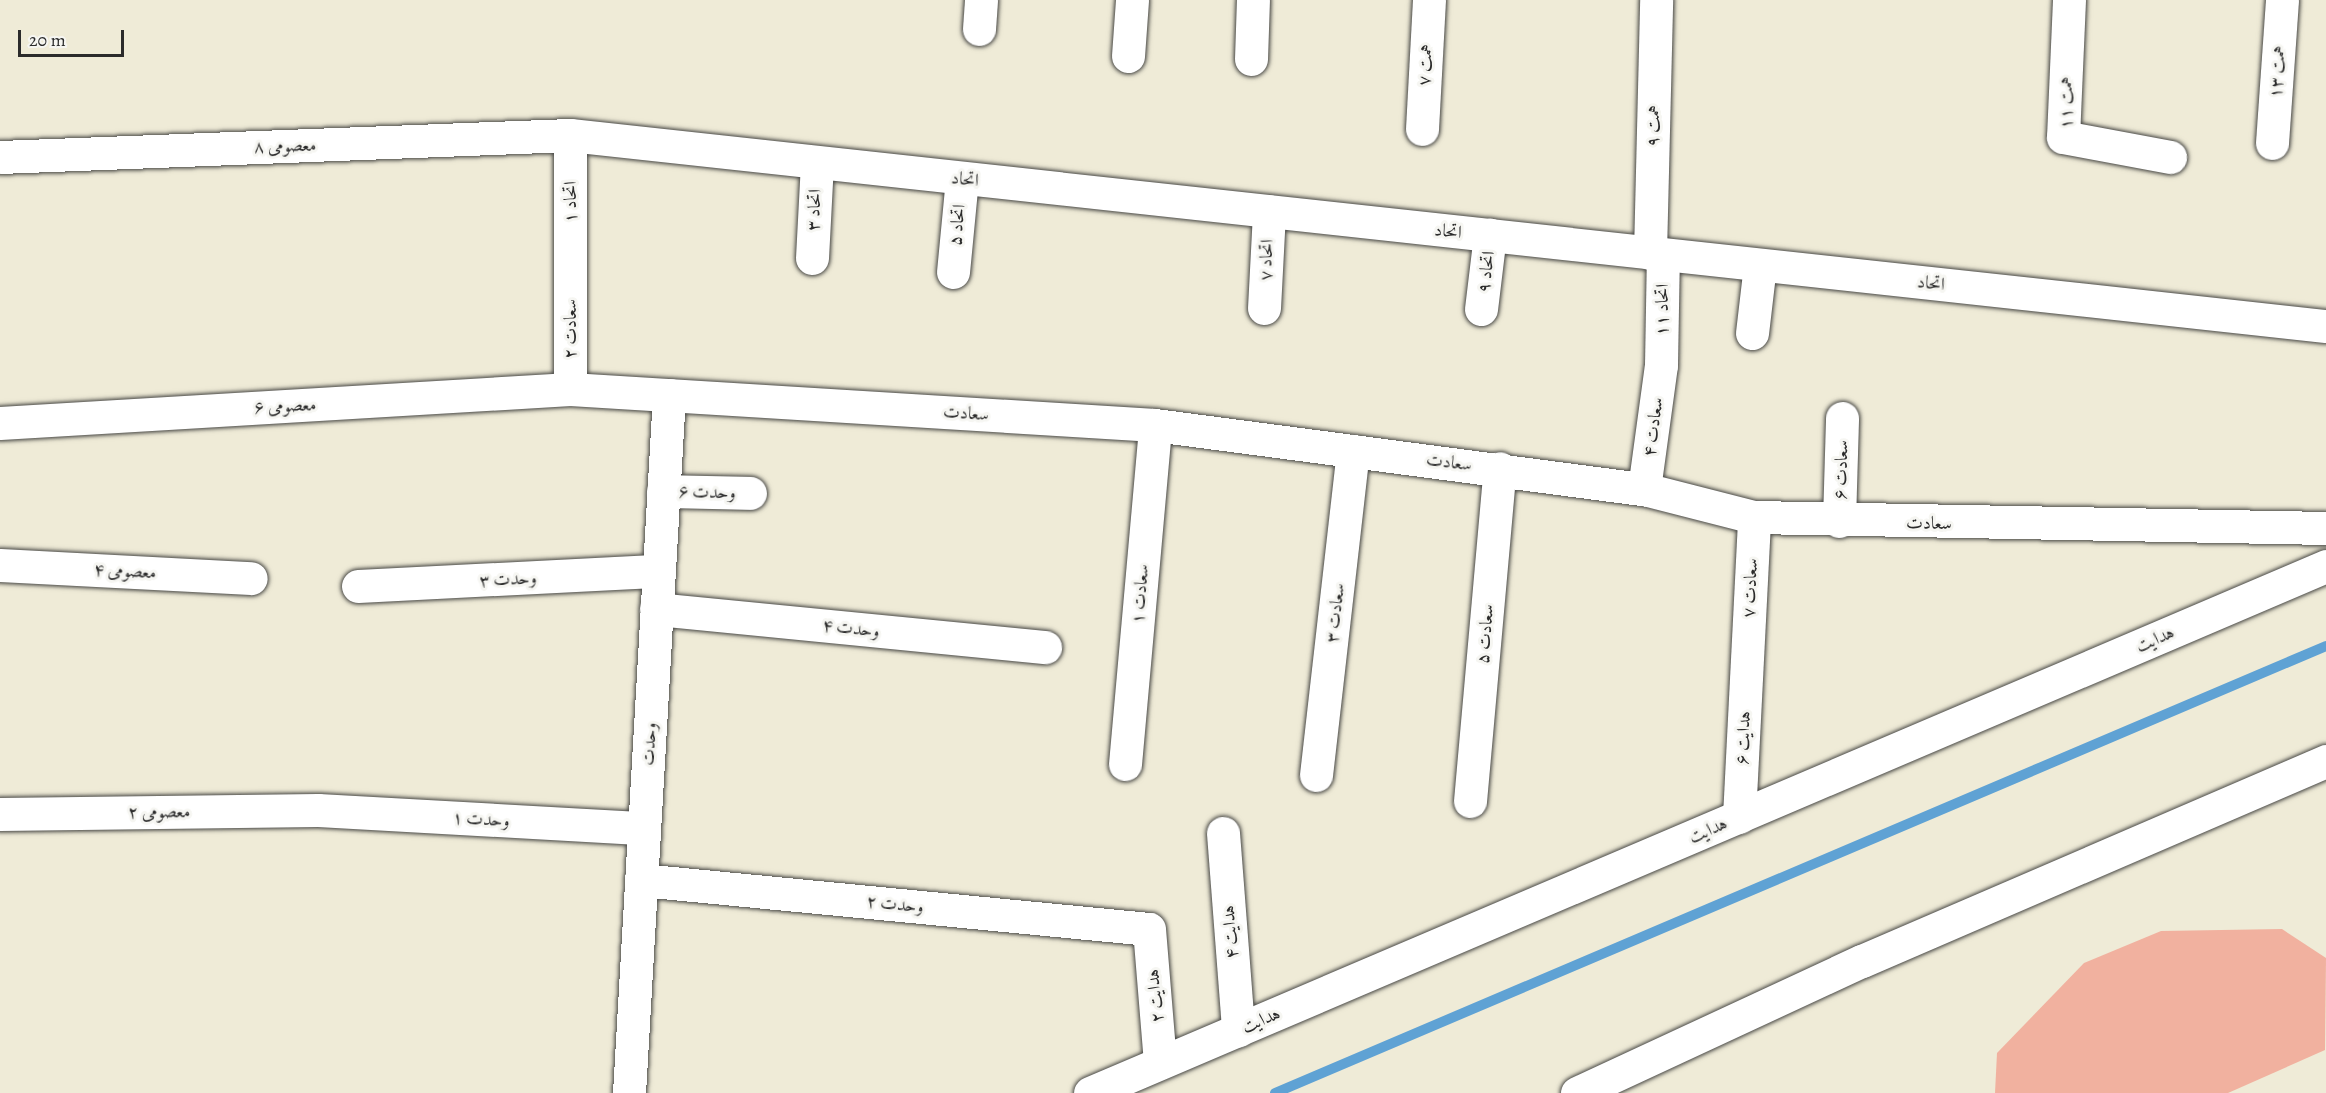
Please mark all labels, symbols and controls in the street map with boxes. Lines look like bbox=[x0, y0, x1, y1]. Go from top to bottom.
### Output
scale bar bbox=[21, 18, 128, 56]
text: 20 m bbox=[29, 28, 66, 52]
street label: همت ۷ bbox=[1413, 43, 1437, 87]
street label: همت ۱۳ bbox=[2264, 45, 2290, 99]
street label: همت ۱۱ bbox=[2055, 77, 2077, 129]
street label: همت ۹ bbox=[1642, 105, 1664, 147]
street label: معصومی ۸ bbox=[253, 134, 317, 158]
street label: اتحاد bbox=[950, 167, 980, 191]
street label: اتحاد ۱ bbox=[559, 181, 581, 223]
street label: اتحاد ۳ bbox=[802, 189, 826, 231]
street label: اتحاد ۵ bbox=[944, 203, 970, 247]
street label: اتحاد bbox=[1433, 219, 1463, 243]
street label: اتحاد ۷ bbox=[1254, 239, 1278, 281]
street label: اتحاد ۹ bbox=[1473, 250, 1499, 294]
street label: اتحاد bbox=[1916, 271, 1946, 295]
street label: اتحاد ۱۱ bbox=[1651, 284, 1673, 336]
street label: سعادت ۲ bbox=[559, 299, 581, 359]
street label: معصومی ۶ bbox=[253, 394, 317, 418]
street label: سعادت ۴ bbox=[1638, 396, 1668, 458]
street label: سعادت bbox=[942, 401, 990, 425]
street label: سعادت ۶ bbox=[1829, 440, 1853, 500]
street label: سعادت bbox=[1425, 448, 1473, 476]
street label: وحدت ۶ bbox=[678, 481, 736, 503]
street label: سعادت bbox=[1906, 512, 1952, 534]
street label: سعادت ۷ bbox=[1738, 558, 1762, 618]
street label: معصومی ۴ bbox=[93, 559, 157, 583]
street label: سعادت ۱ bbox=[1127, 563, 1153, 625]
street label: وحدت ۳ bbox=[479, 567, 537, 591]
street label: سعادت ۳ bbox=[1321, 582, 1349, 644]
street label: سعادت ۵ bbox=[1472, 603, 1498, 665]
street label: وحدت ۴ bbox=[821, 614, 881, 642]
street label: هدایت bbox=[2132, 621, 2178, 657]
street label: هدایت ۶ bbox=[1731, 711, 1755, 765]
street label: وحدت bbox=[637, 722, 661, 766]
street label: معصومی ۲ bbox=[128, 801, 190, 823]
street label: وحدت ۱ bbox=[452, 807, 510, 831]
street label: هدایت bbox=[1685, 812, 1731, 848]
street label: وحدت ۲ bbox=[865, 891, 925, 917]
street label: هدایت ۴ bbox=[1217, 904, 1243, 960]
street label: هدایت ۲ bbox=[1142, 968, 1168, 1024]
street label: هدایت bbox=[1238, 1002, 1284, 1038]

